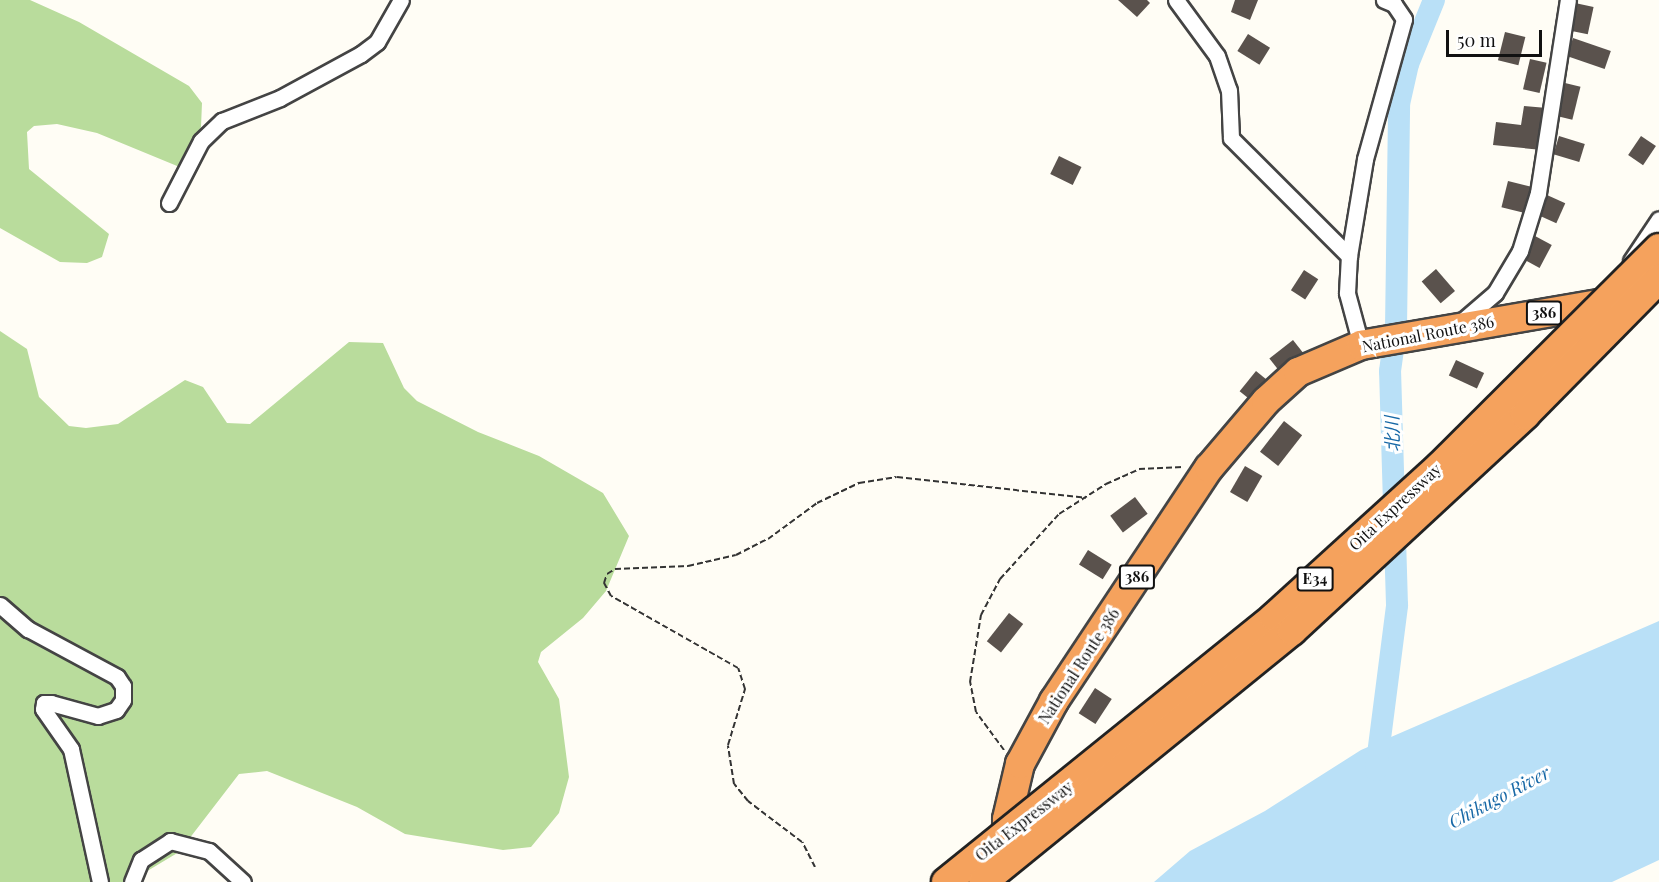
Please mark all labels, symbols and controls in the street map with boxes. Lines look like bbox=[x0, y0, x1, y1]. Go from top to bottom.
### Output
scale bar bbox=[1449, 18, 1545, 56]
text: 50 m bbox=[1457, 28, 1496, 52]
road number: 386 bbox=[1524, 301, 1564, 325]
street label: National Route 386 bbox=[1360, 312, 1496, 356]
water label: 北川 bbox=[1381, 416, 1403, 452]
street label: Oita Expressway bbox=[1345, 459, 1445, 555]
road number: 386 bbox=[1118, 565, 1156, 589]
road number: E34 bbox=[1296, 567, 1334, 591]
street label: National Route 386 bbox=[1034, 605, 1124, 727]
water label: Chikugo River bbox=[1445, 761, 1553, 833]
street label: Oita Expressway bbox=[971, 777, 1077, 865]

